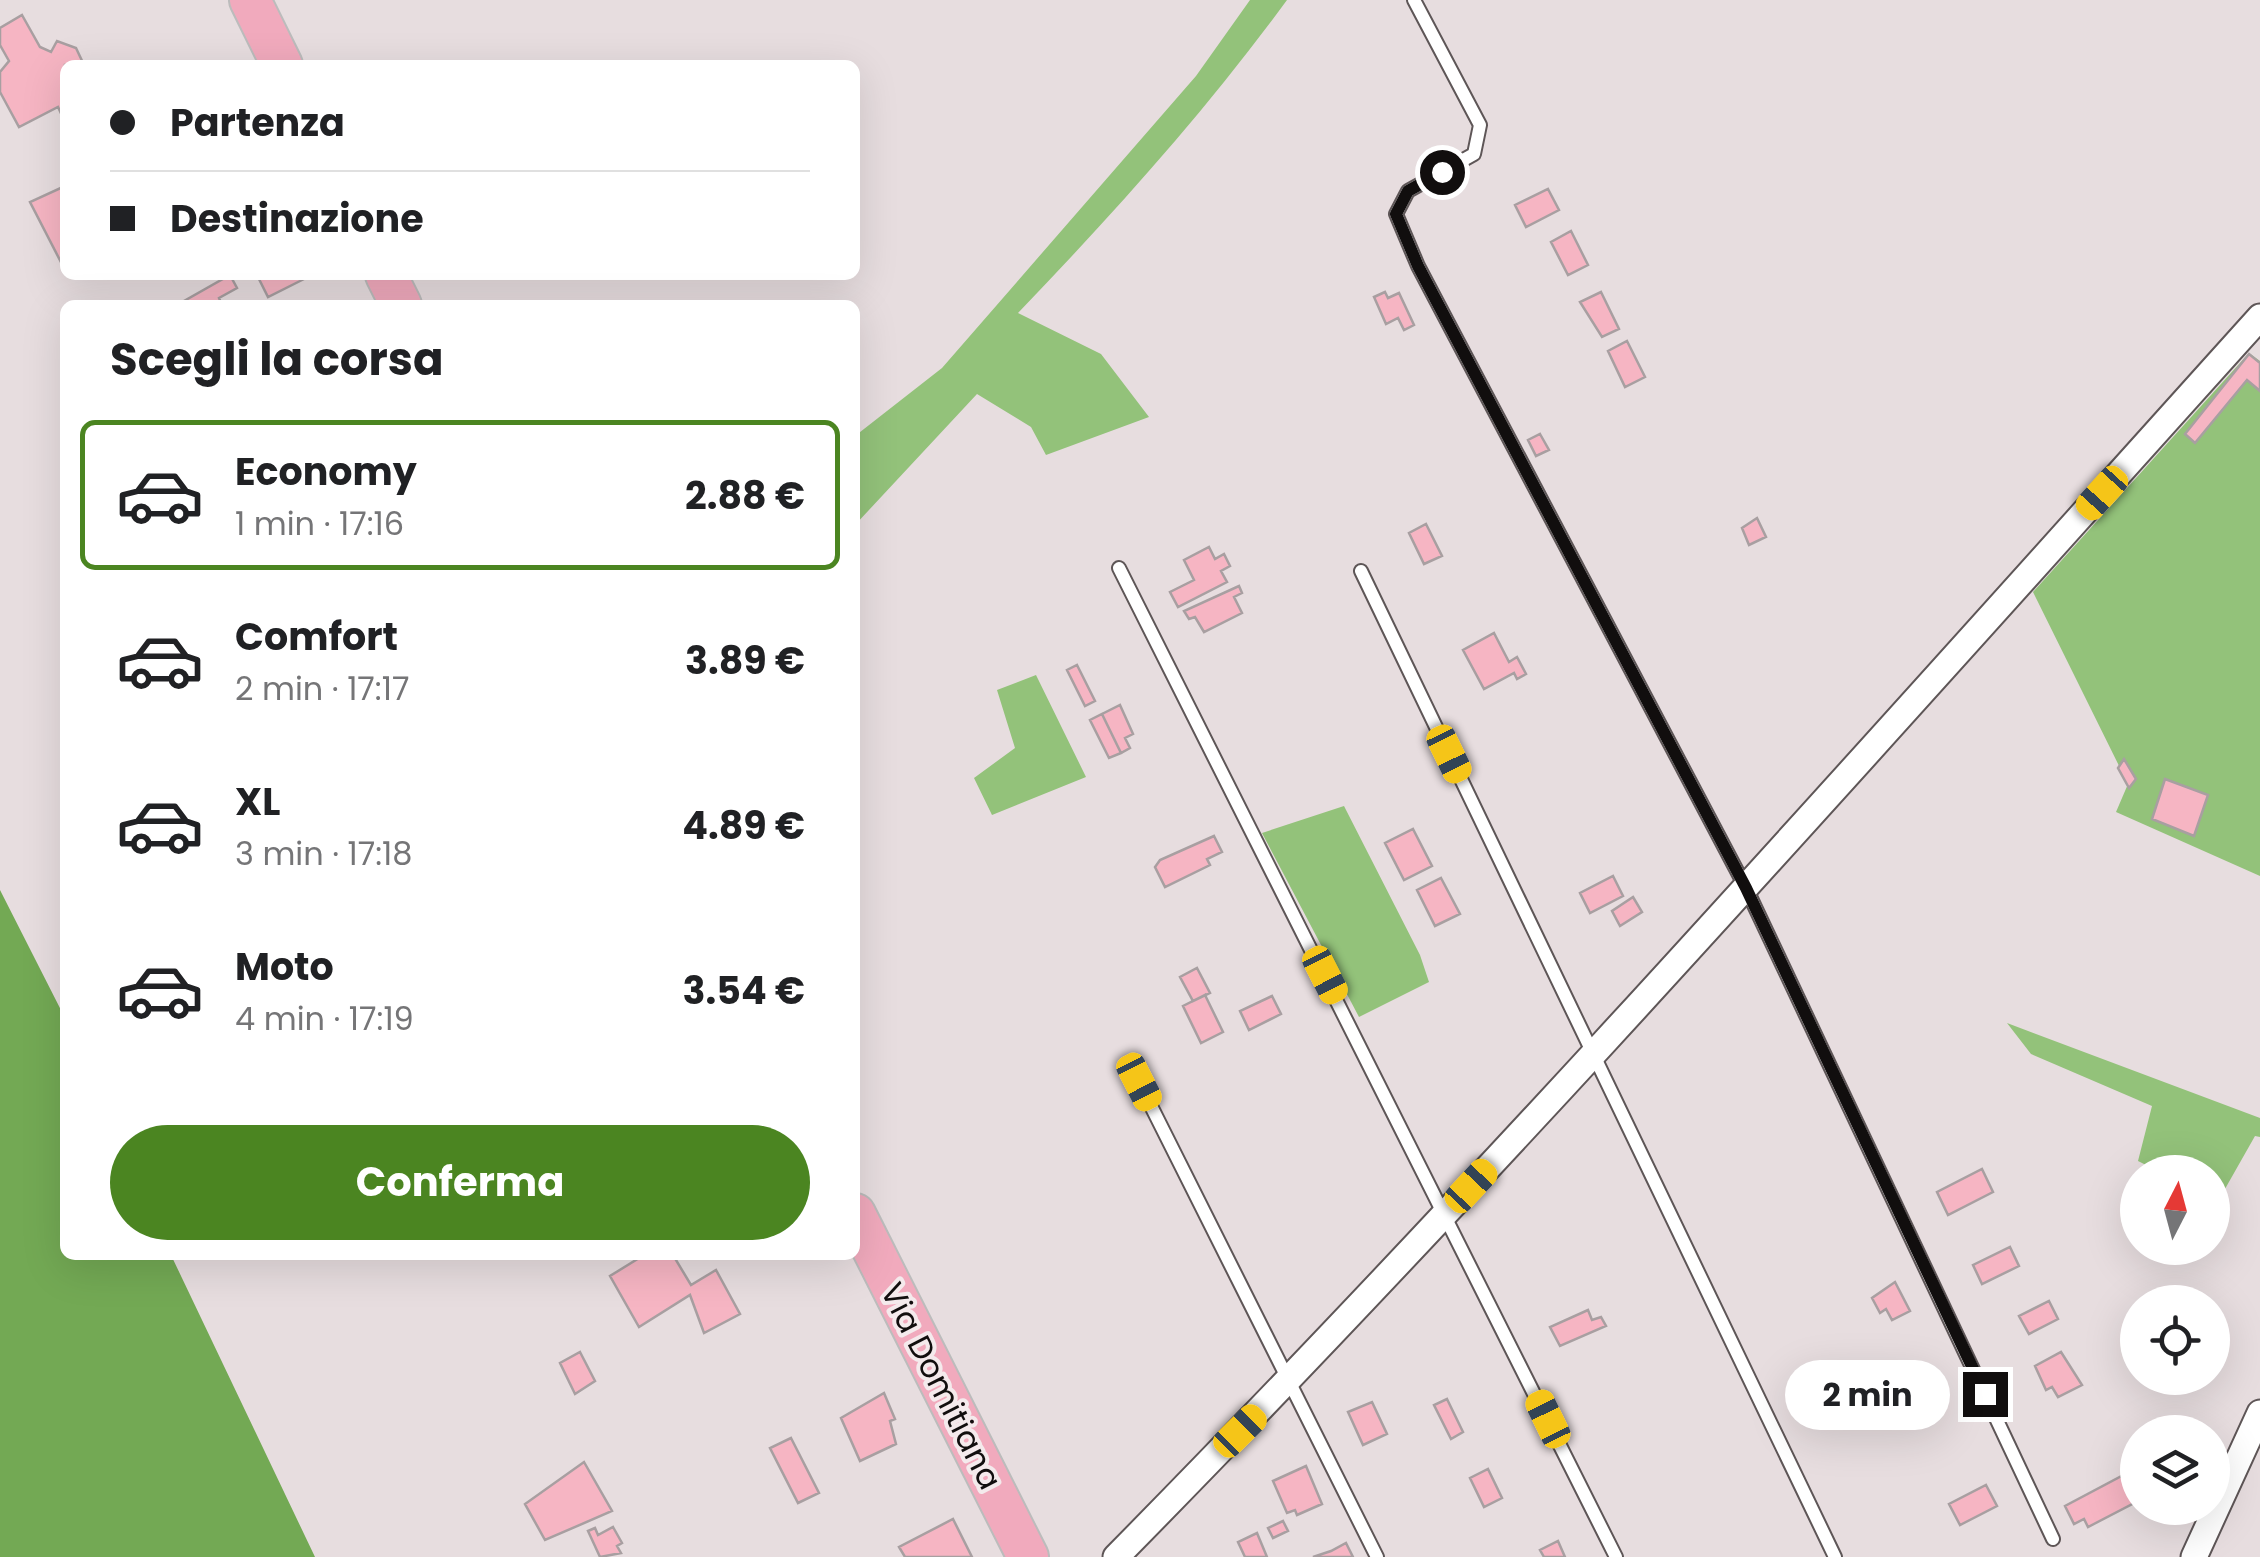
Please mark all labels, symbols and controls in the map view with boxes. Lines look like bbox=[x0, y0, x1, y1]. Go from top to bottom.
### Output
text: Partenza bbox=[170, 96, 345, 149]
route start bbox=[1420, 150, 1465, 195]
text: Destinazione bbox=[170, 192, 424, 245]
text: Scegli la corsa bbox=[110, 328, 443, 391]
text: Economy bbox=[235, 445, 417, 498]
icon: car bbox=[115, 450, 205, 540]
car bbox=[2071, 461, 2133, 525]
text: 2.88 € bbox=[685, 469, 805, 522]
text: 1 min · 17:16 bbox=[235, 501, 404, 546]
text: Comfort bbox=[235, 610, 398, 663]
icon: car bbox=[115, 615, 205, 705]
text: 3.89 € bbox=[685, 634, 805, 687]
text: 2 min · 17:17 bbox=[235, 666, 409, 711]
car bbox=[1422, 720, 1476, 788]
text: XL bbox=[235, 775, 280, 828]
icon: car bbox=[115, 780, 205, 870]
text: 4.89 € bbox=[682, 799, 805, 852]
text: 3 min · 17:18 bbox=[235, 831, 413, 876]
text: Moto bbox=[235, 940, 334, 993]
car bbox=[1298, 941, 1352, 1009]
icon: car bbox=[115, 945, 205, 1035]
text: 3.54 € bbox=[683, 964, 805, 1017]
text: 4 min · 17:19 bbox=[235, 996, 414, 1041]
car bbox=[1112, 1048, 1166, 1116]
button: Conferma bbox=[110, 1125, 810, 1240]
car bbox=[1440, 1154, 1502, 1218]
north arrow bbox=[2120, 1155, 2230, 1265]
map controls bbox=[2120, 1155, 2230, 1525]
street label: Via Domitiana bbox=[870, 1274, 1013, 1497]
button: locate bbox=[2120, 1285, 2230, 1395]
callout: 2 min bbox=[1785, 1359, 1950, 1429]
text: 2 min bbox=[1823, 1372, 1912, 1417]
route end bbox=[1963, 1372, 2008, 1417]
car bbox=[1521, 1385, 1575, 1453]
car bbox=[1208, 1399, 1272, 1463]
button: layers bbox=[2120, 1415, 2230, 1525]

